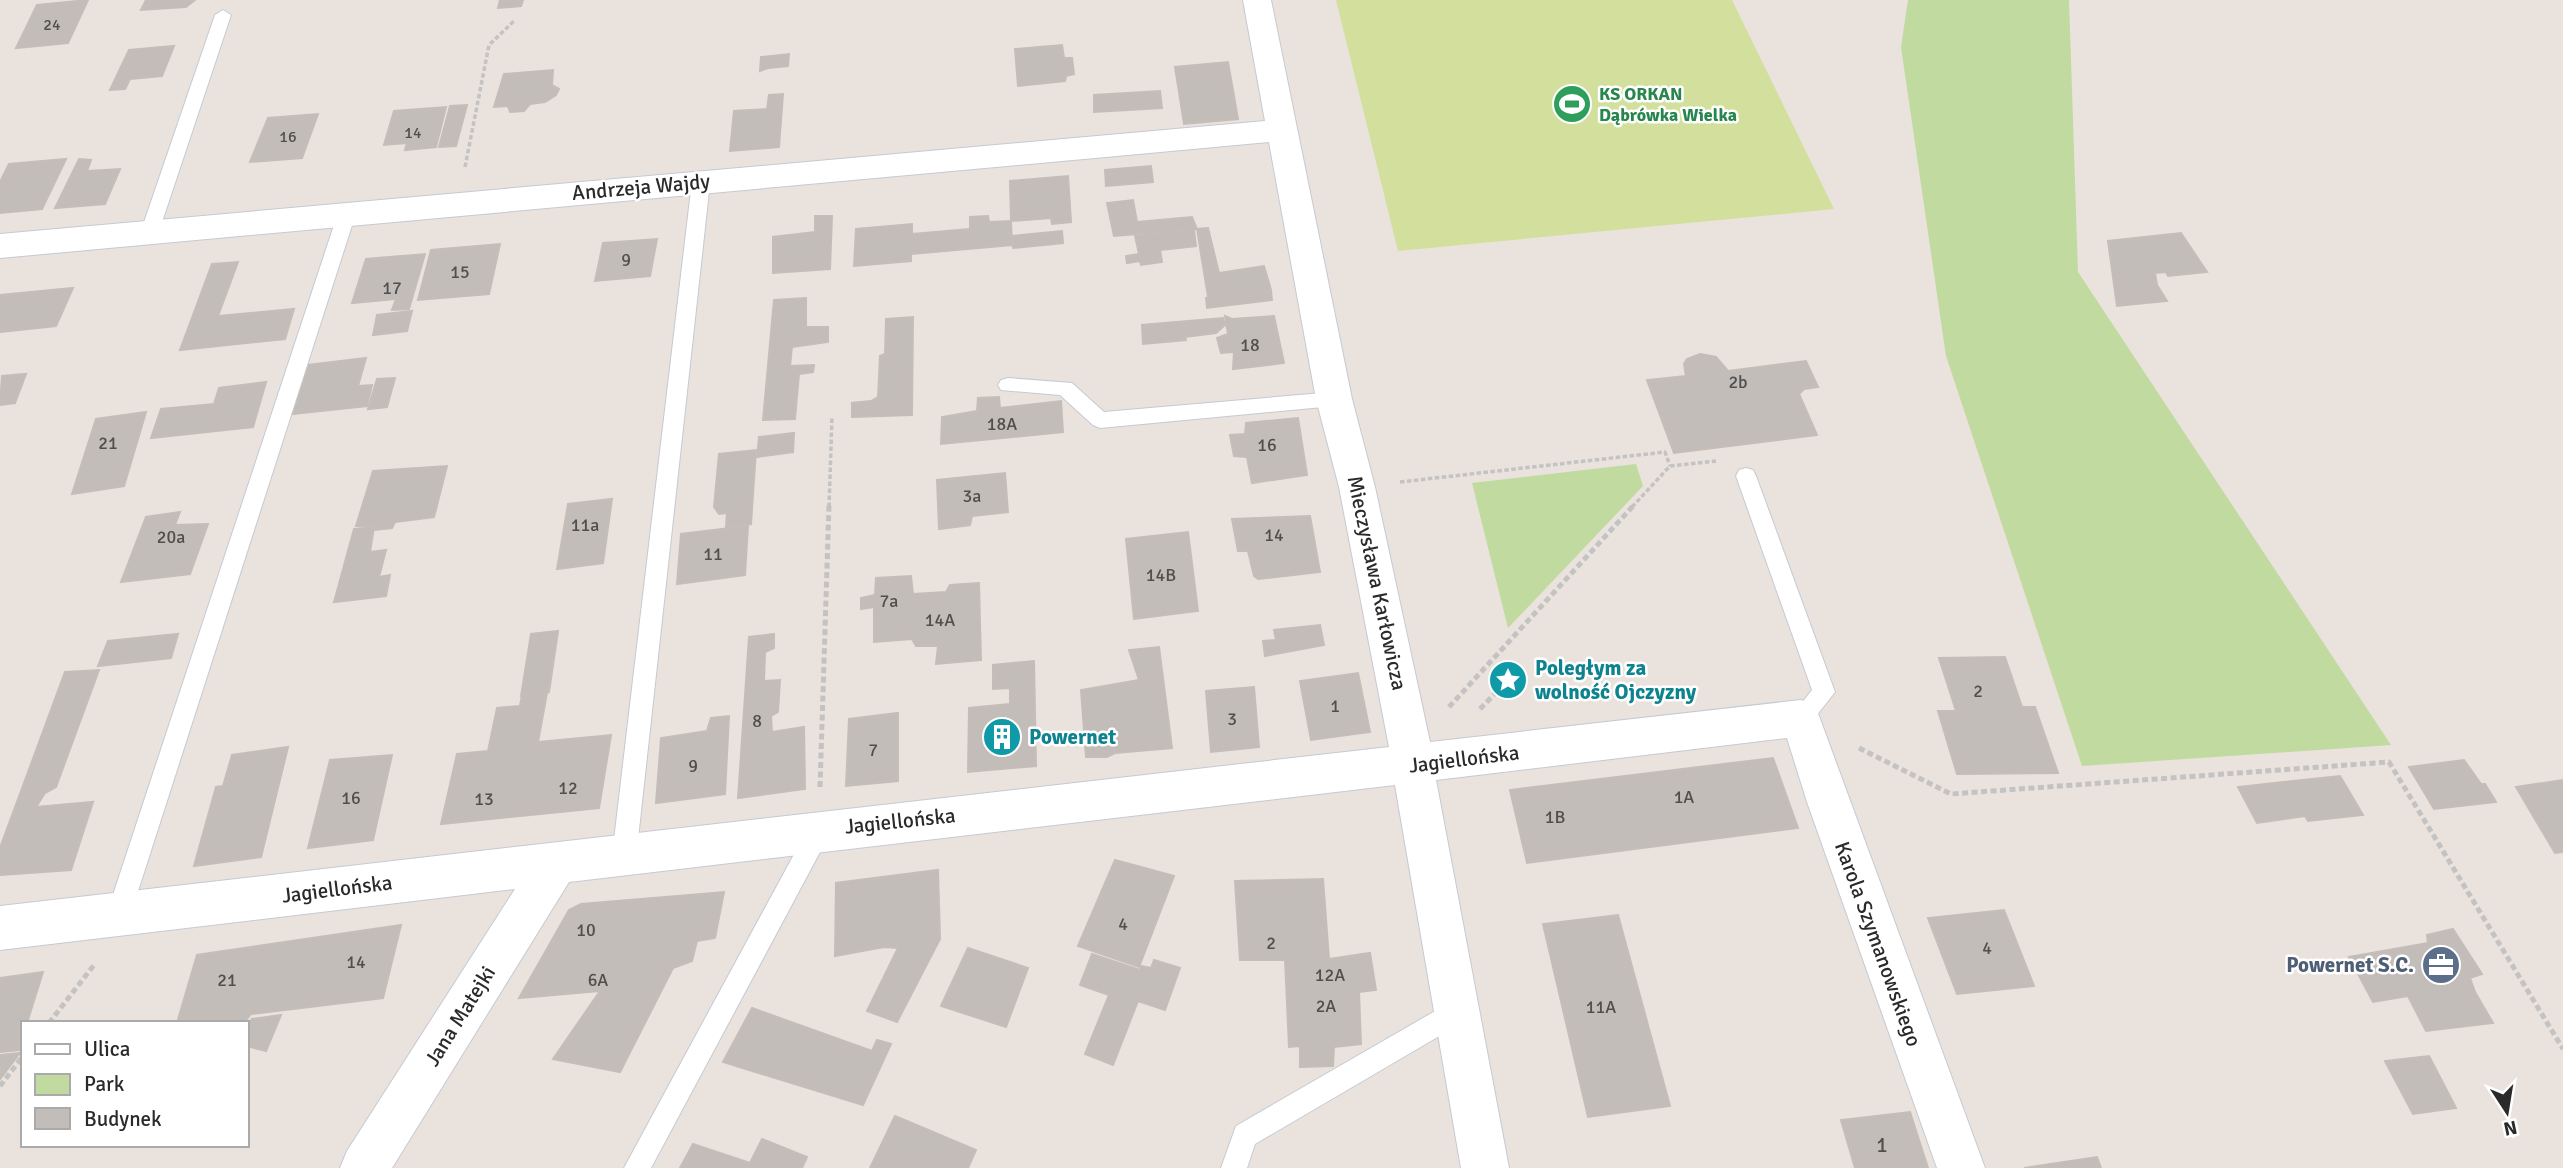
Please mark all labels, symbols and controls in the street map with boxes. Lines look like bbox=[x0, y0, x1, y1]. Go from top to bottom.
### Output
house number: 24 bbox=[43, 15, 61, 35]
sports icon: KS ORKAN Dąbrówka Wielka bbox=[1551, 83, 1593, 125]
place label: KS ORKAN Dąbrówka Wielka bbox=[1599, 83, 1737, 126]
house number: 14 bbox=[404, 123, 422, 143]
house number: 16 bbox=[279, 127, 297, 147]
street label: Andrzeja Wajdy bbox=[571, 168, 711, 206]
house number: 9 bbox=[621, 249, 631, 271]
house number: 15 bbox=[450, 261, 470, 283]
house number: 17 bbox=[382, 277, 402, 299]
house number: 18 bbox=[1240, 334, 1260, 356]
house number: 2b bbox=[1728, 371, 1748, 393]
house number: 18A bbox=[987, 413, 1017, 435]
house number: 21 bbox=[98, 432, 118, 454]
house number: 16 bbox=[1257, 434, 1277, 456]
street label: Mieczysława Karłowicza bbox=[1342, 473, 1412, 693]
house number: 3a bbox=[963, 485, 981, 507]
house number: 11a bbox=[571, 514, 599, 536]
house number: 14 bbox=[1264, 524, 1284, 546]
house number: 20a bbox=[157, 526, 185, 548]
house number: 11 bbox=[703, 543, 723, 565]
house number: 14B bbox=[1146, 564, 1176, 586]
house number: 7a bbox=[880, 590, 898, 612]
house number: 14A bbox=[925, 609, 955, 631]
place label: Poległym za wolność Ojczyzny bbox=[1535, 655, 1697, 705]
place icon: Poległym za wolność Ojczyzny bbox=[1487, 659, 1529, 701]
house number: 2 bbox=[1973, 680, 1983, 702]
house number: 1 bbox=[1330, 695, 1340, 717]
house number: 3 bbox=[1227, 708, 1237, 730]
house number: 8 bbox=[752, 710, 762, 732]
building icon: Powernet bbox=[981, 716, 1023, 758]
place label: Powernet bbox=[1029, 724, 1116, 750]
house number: 7 bbox=[868, 739, 878, 761]
street label: Jagiellońska bbox=[1407, 739, 1521, 779]
house number: 9 bbox=[688, 755, 698, 777]
house number: 12 bbox=[558, 777, 578, 799]
house number: 1A bbox=[1674, 786, 1694, 808]
house number: 16 bbox=[341, 787, 361, 809]
house number: 13 bbox=[474, 788, 494, 810]
street label: Jagiellońska bbox=[843, 802, 957, 840]
house number: 1B bbox=[1545, 806, 1565, 828]
street label: Karola Szymanowskiego bbox=[1829, 838, 1927, 1050]
street label: Jagiellońska bbox=[280, 869, 394, 909]
house number: 4 bbox=[1118, 913, 1128, 935]
house number: 10 bbox=[576, 919, 596, 941]
house number: 2 bbox=[1266, 932, 1276, 954]
house number: 4 bbox=[1982, 937, 1992, 959]
office icon: Powernet S.C. bbox=[2420, 944, 2462, 986]
house number: 14 bbox=[346, 951, 366, 973]
place label: Powernet S.C. bbox=[2286, 952, 2414, 978]
street label: Jana Matejki bbox=[419, 961, 501, 1071]
house number: 12A bbox=[1315, 964, 1345, 986]
house number: 21 bbox=[217, 969, 237, 991]
house number: 6A bbox=[588, 969, 608, 991]
house number: 2A bbox=[1316, 995, 1336, 1017]
house number: 11A bbox=[1586, 996, 1616, 1018]
legend bbox=[21, 1021, 248, 1147]
text: Ulica bbox=[84, 1036, 130, 1062]
text: Park bbox=[84, 1071, 125, 1097]
north arrow bbox=[2472, 1077, 2542, 1147]
text: Budynek bbox=[84, 1106, 162, 1132]
text: N bbox=[2501, 1115, 2519, 1141]
house number: 1 bbox=[1876, 1132, 1888, 1158]

